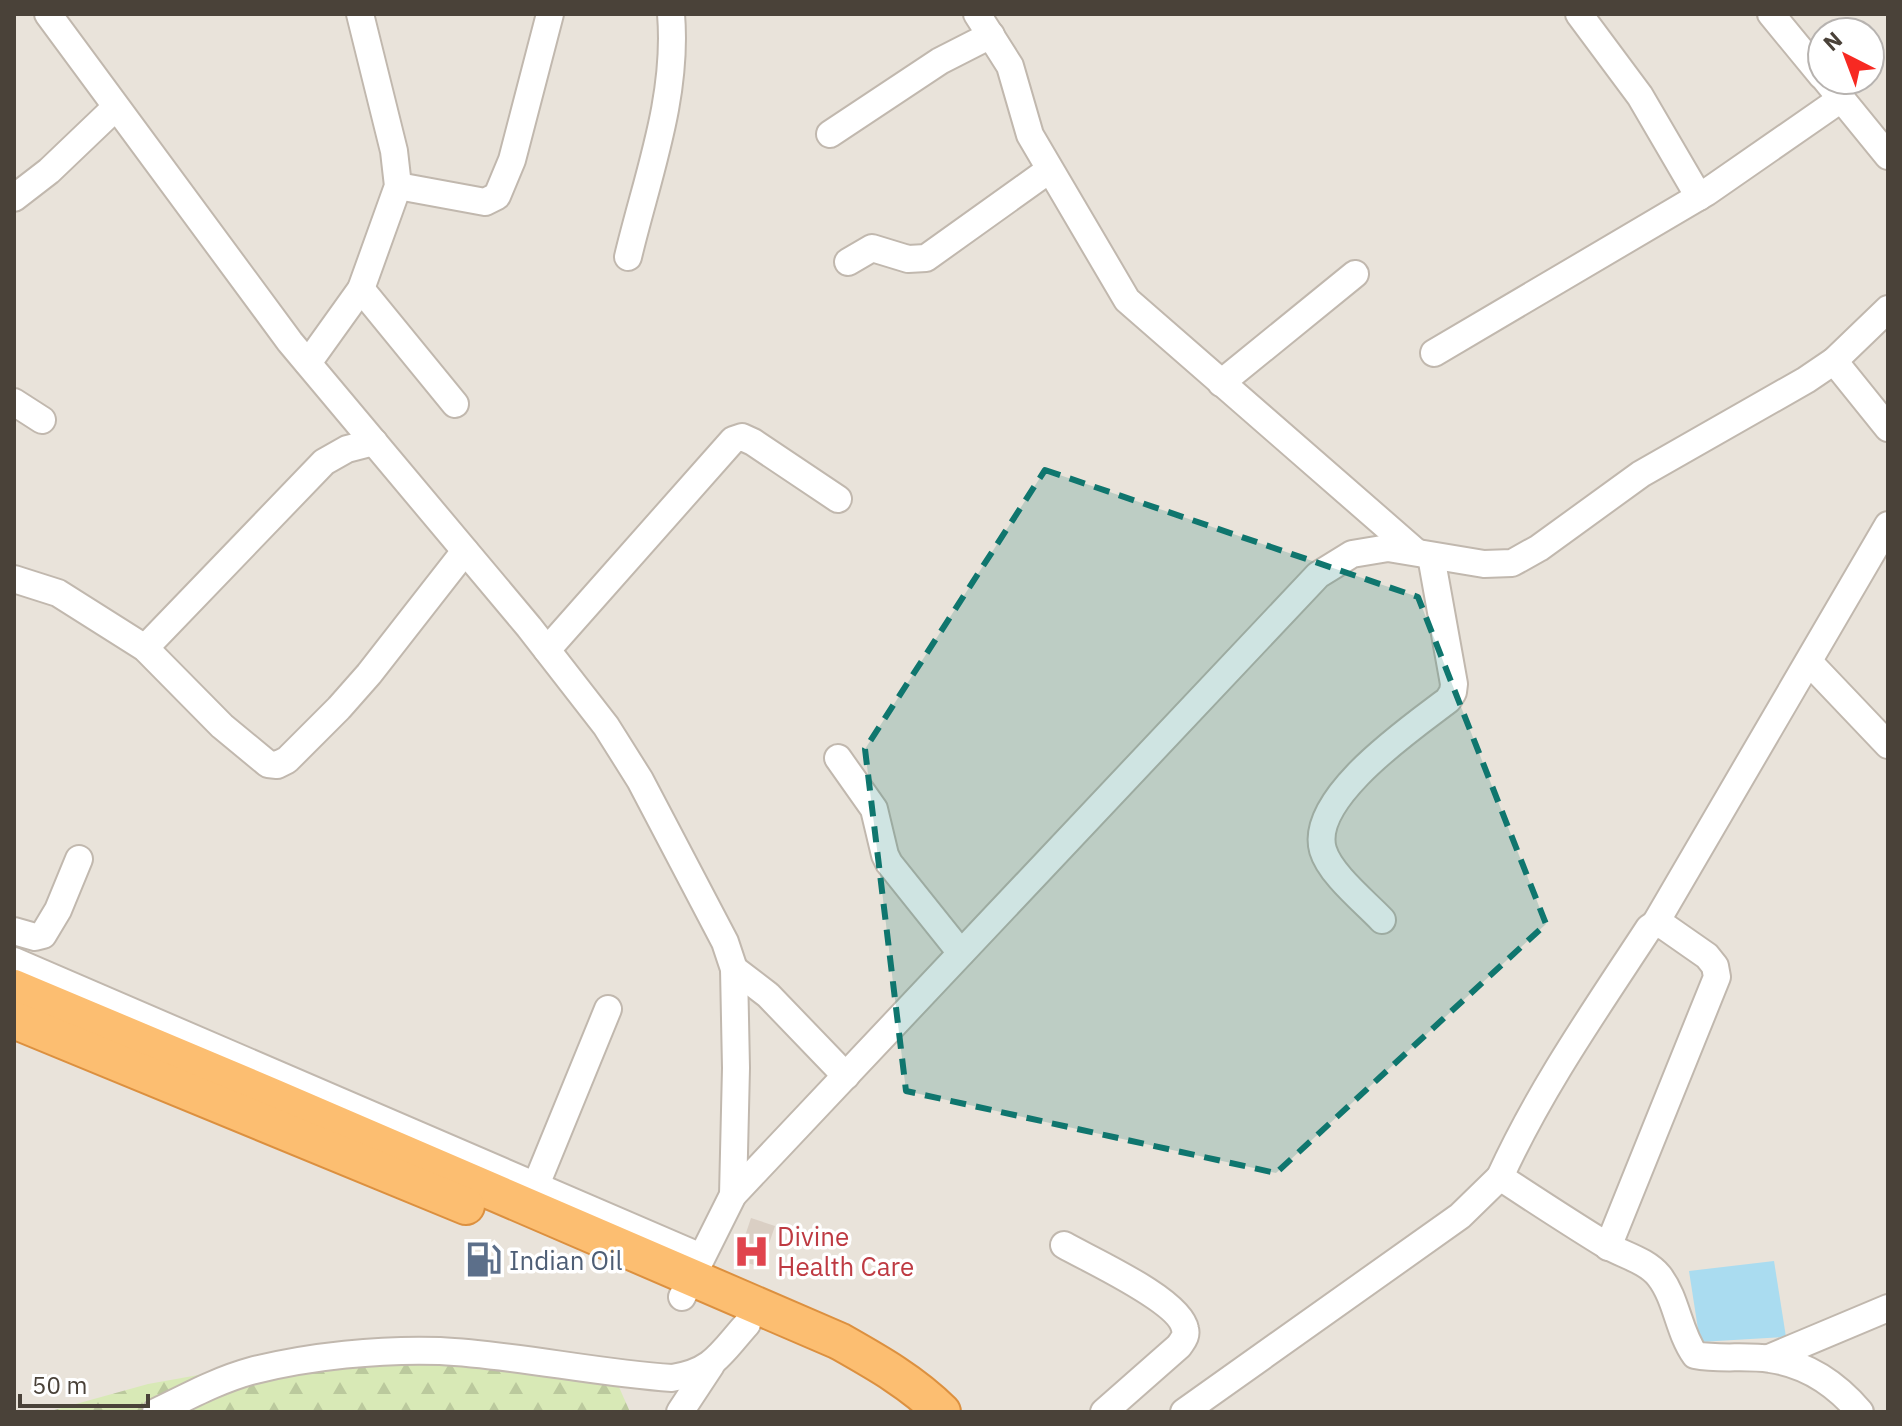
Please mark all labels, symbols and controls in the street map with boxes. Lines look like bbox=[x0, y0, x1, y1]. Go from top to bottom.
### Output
north arrow bbox=[1806, 16, 1886, 96]
text: N bbox=[1817, 25, 1848, 57]
place label: Divine Health Care bbox=[777, 1219, 914, 1283]
hospital icon: Divine Health Care bbox=[732, 1232, 770, 1270]
fuel station icon: Indian Oil bbox=[464, 1241, 502, 1279]
place label: Indian Oil bbox=[509, 1243, 623, 1277]
scale bar bbox=[20, 1358, 148, 1408]
text: 50 m bbox=[32, 1369, 87, 1401]

